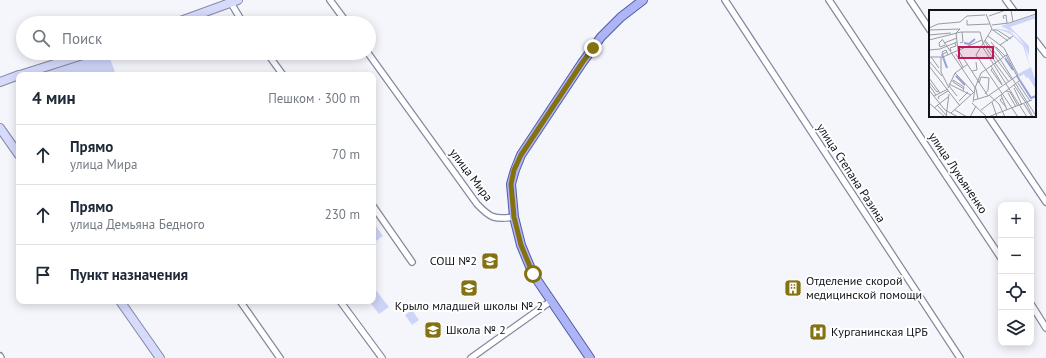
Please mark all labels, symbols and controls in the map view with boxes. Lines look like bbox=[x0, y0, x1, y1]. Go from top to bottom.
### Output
inset map bbox=[929, 10, 1036, 117]
search box bbox=[16, 16, 376, 60]
icon: search bbox=[30, 27, 52, 49]
text: Поиск bbox=[62, 29, 102, 48]
route end bbox=[584, 39, 602, 57]
text: 4 мин bbox=[32, 87, 76, 109]
text: Пешком · 300 m bbox=[268, 90, 360, 107]
street label: улица Степана Разина bbox=[814, 120, 889, 225]
street label: улица Лукьяненко bbox=[926, 129, 991, 216]
text: Прямо bbox=[70, 137, 113, 156]
icon: ahead bbox=[32, 144, 54, 166]
street label: улица Мира bbox=[447, 145, 496, 204]
text: 70 m bbox=[332, 146, 360, 163]
text: улица Мира bbox=[70, 156, 137, 173]
text: Прямо bbox=[70, 197, 113, 216]
map controls bbox=[998, 202, 1034, 346]
button: + bbox=[998, 202, 1034, 238]
icon: ahead bbox=[32, 204, 54, 226]
text: 230 m bbox=[325, 206, 360, 223]
text: улица Демьяна Бедного bbox=[70, 216, 205, 233]
button: − bbox=[998, 238, 1034, 274]
school or university icon: СОШ №2 bbox=[480, 251, 500, 271]
place label: СОШ №2 bbox=[430, 253, 477, 268]
icon: arrive bbox=[32, 264, 54, 286]
text: Пункт назначения bbox=[70, 265, 188, 284]
route start bbox=[524, 265, 542, 283]
place label: Отделение скорой медицинской помощи bbox=[806, 273, 922, 302]
button: locate bbox=[998, 274, 1034, 310]
school or university icon: Крыло младшей школы № 2 bbox=[459, 278, 479, 298]
building icon: Отделение скорой медицинской помощи bbox=[783, 278, 803, 298]
place label: Крыло младшей школы № 2 bbox=[395, 298, 543, 313]
button: layers bbox=[998, 310, 1034, 346]
school or university icon: Школа № 2 bbox=[423, 320, 443, 340]
place label: Школа № 2 bbox=[446, 322, 506, 337]
hospital icon: Курганинская ЦРБ bbox=[808, 322, 828, 342]
place label: Курганинская ЦРБ bbox=[831, 324, 928, 339]

